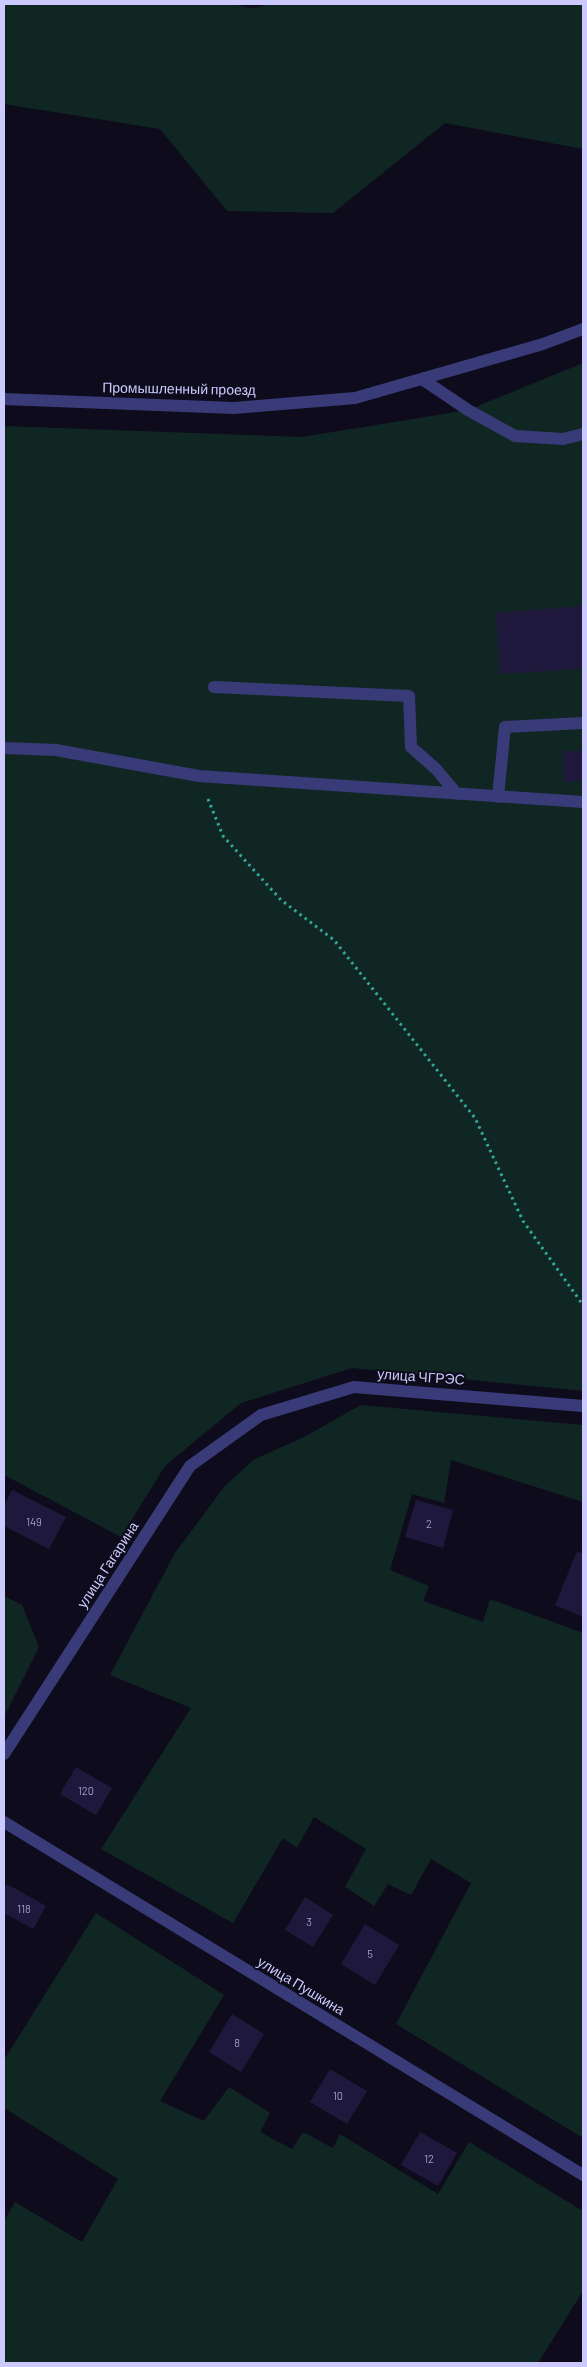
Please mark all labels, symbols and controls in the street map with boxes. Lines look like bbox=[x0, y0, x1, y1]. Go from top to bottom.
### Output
street label: Промышленный проезд bbox=[102, 379, 256, 399]
street label: улица ЧГРЭС bbox=[377, 1366, 465, 1388]
house number: 149 bbox=[26, 1515, 42, 1529]
house number: 2 bbox=[426, 1517, 432, 1531]
street label: улица Гагарина bbox=[74, 1519, 142, 1611]
house number: 120 bbox=[78, 1784, 94, 1798]
house number: 118 bbox=[17, 1902, 31, 1916]
house number: 3 bbox=[306, 1915, 312, 1929]
house number: 5 bbox=[367, 1947, 373, 1961]
street label: улица Пушкина bbox=[254, 1953, 348, 2019]
house number: 8 bbox=[234, 2036, 240, 2050]
house number: 10 bbox=[333, 2089, 343, 2103]
house number: 12 bbox=[424, 2152, 434, 2166]

